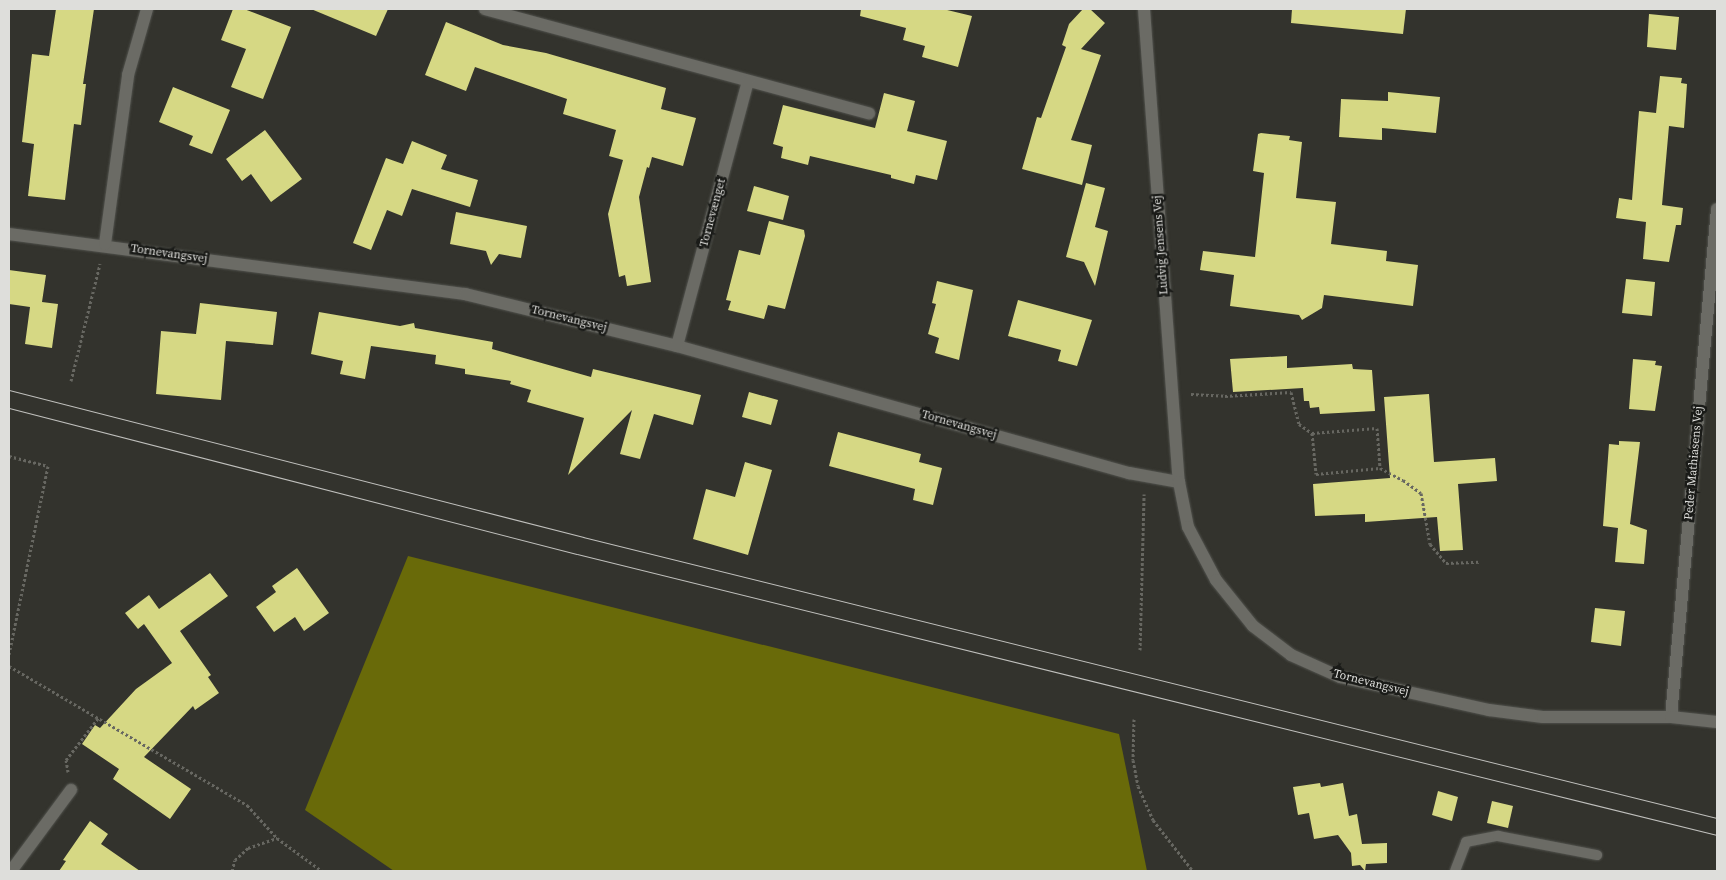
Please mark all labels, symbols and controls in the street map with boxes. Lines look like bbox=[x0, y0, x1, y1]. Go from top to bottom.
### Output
street label: Tornevænget bbox=[697, 177, 729, 249]
street label: Ludvig Jensens Vej bbox=[1150, 195, 1172, 295]
street label: Tornevangsvej bbox=[130, 241, 208, 267]
street label: Tornevangsvej bbox=[530, 303, 608, 335]
street label: Peder Mathiasens Vej bbox=[1682, 405, 1706, 521]
street label: Tornevangsvej bbox=[920, 407, 998, 443]
street label: Tornevangsvej bbox=[1332, 667, 1410, 699]

